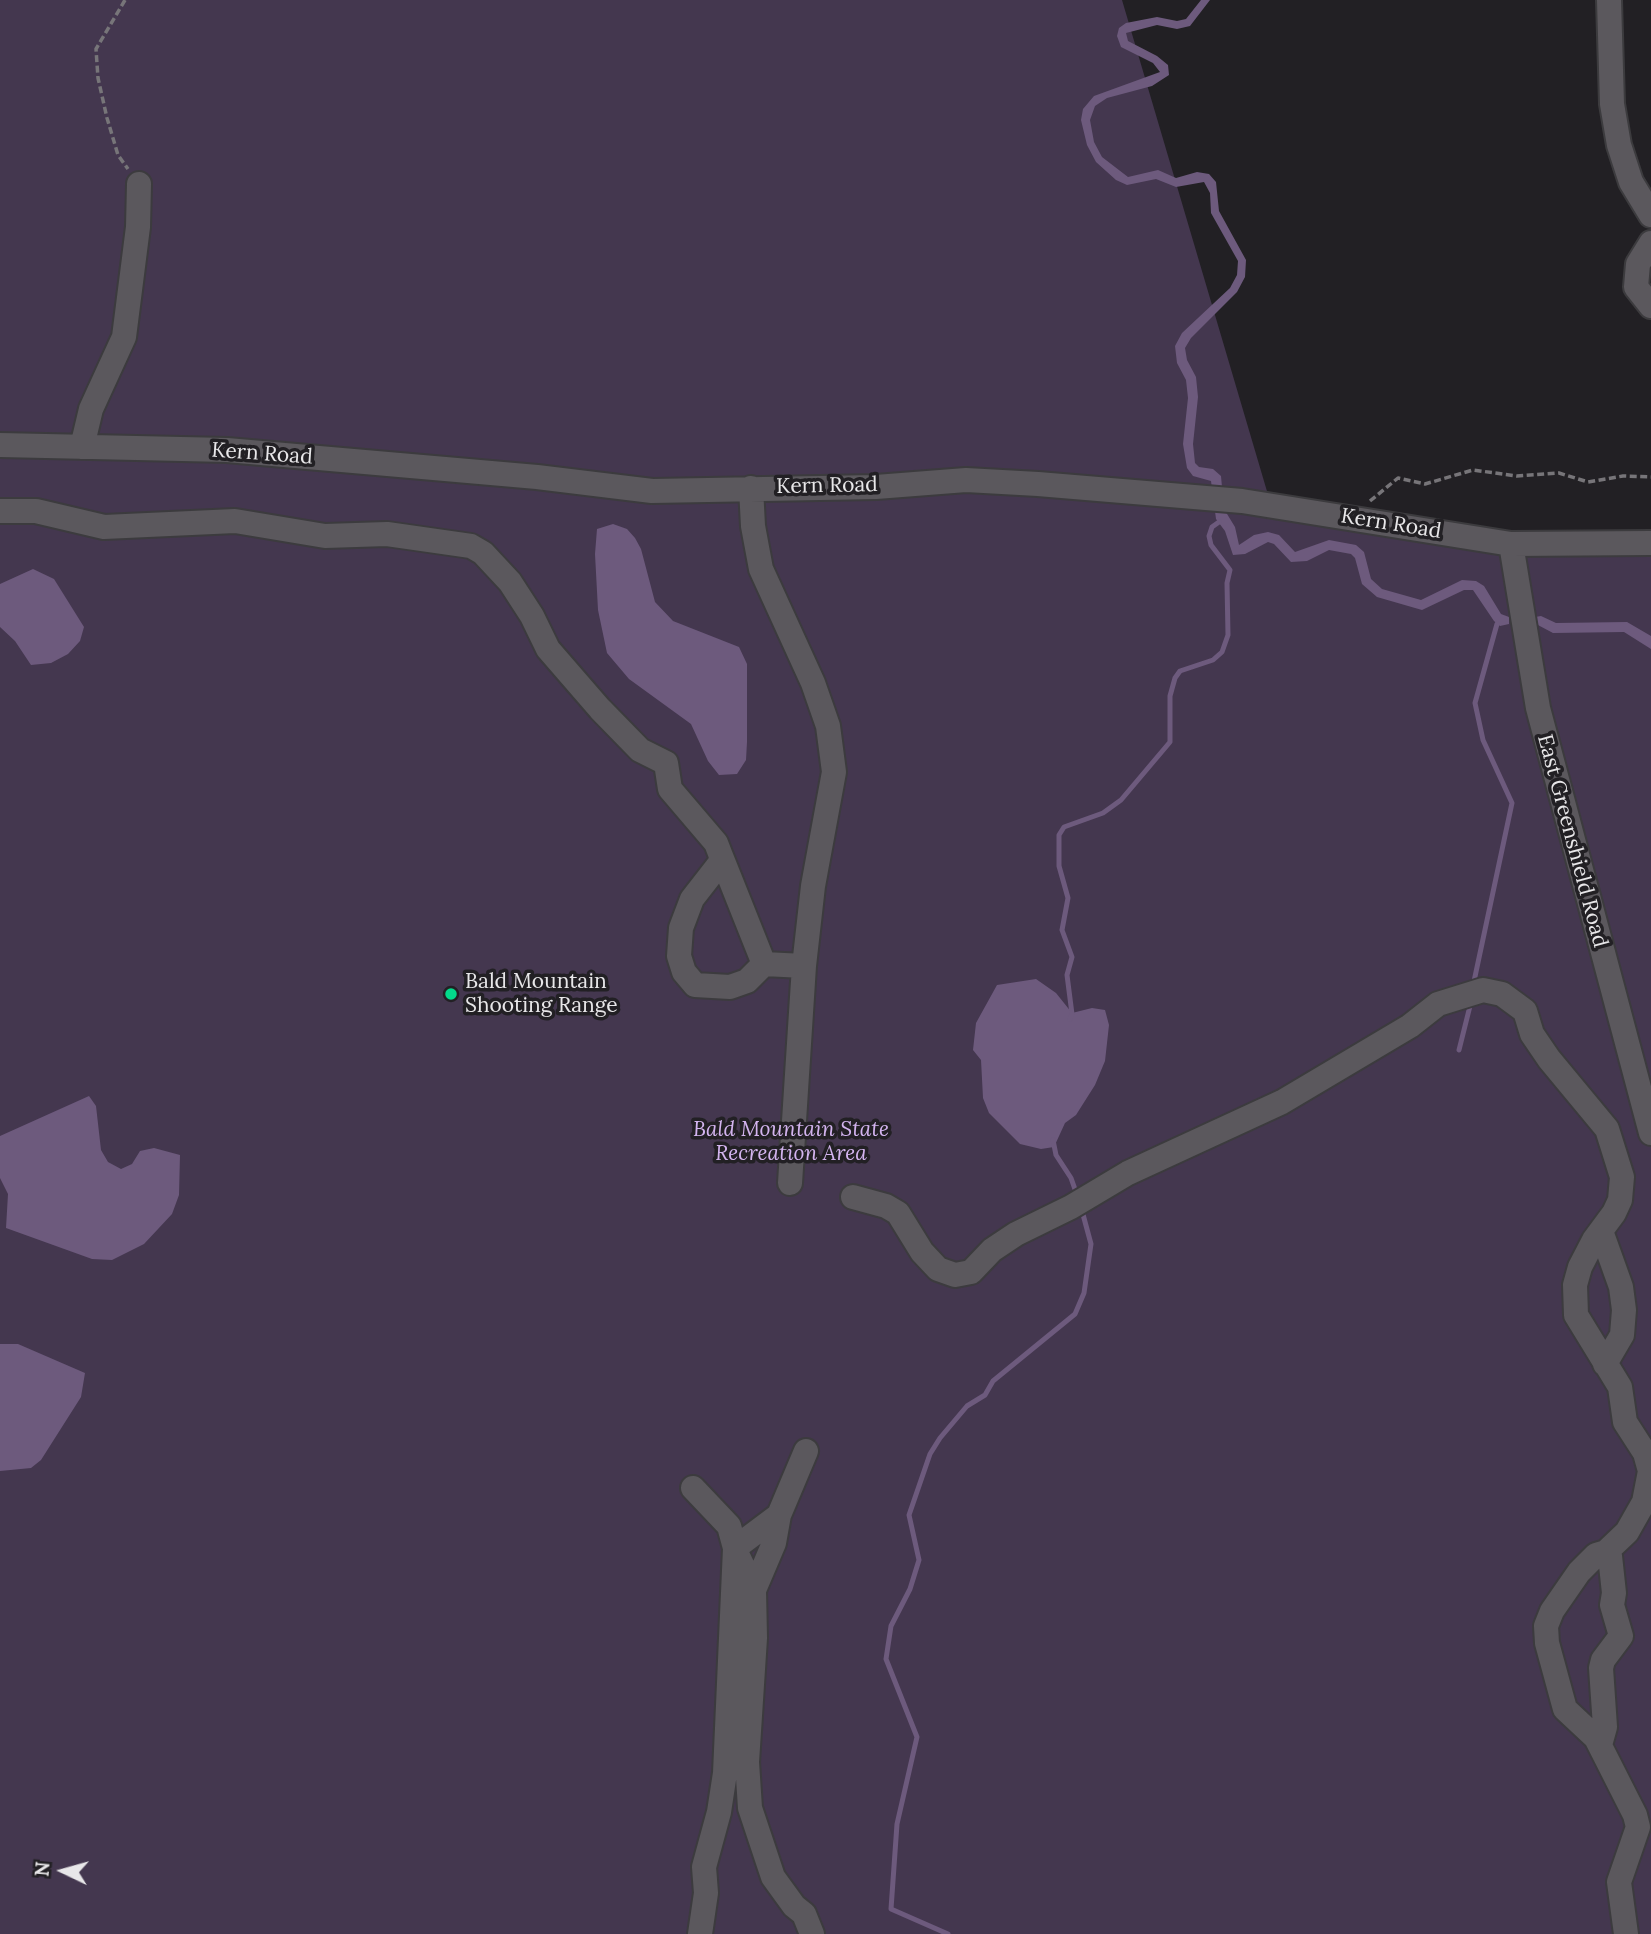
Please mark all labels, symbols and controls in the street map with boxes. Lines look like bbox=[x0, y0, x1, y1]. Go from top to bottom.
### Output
street label: Kern Road bbox=[210, 438, 314, 470]
street label: Kern Road bbox=[776, 473, 878, 499]
street label: Kern Road bbox=[1339, 504, 1443, 544]
street label: East Greenshield Road bbox=[1531, 732, 1613, 950]
place label: Bald Mountain Shooting Range bbox=[465, 969, 618, 1019]
marker: Bald Mountain Shooting Range bbox=[443, 986, 459, 1002]
park label: Bald Mountain State Recreation Area bbox=[693, 1117, 889, 1167]
north arrow bbox=[28, 1836, 98, 1906]
text: N bbox=[29, 1861, 55, 1878]

